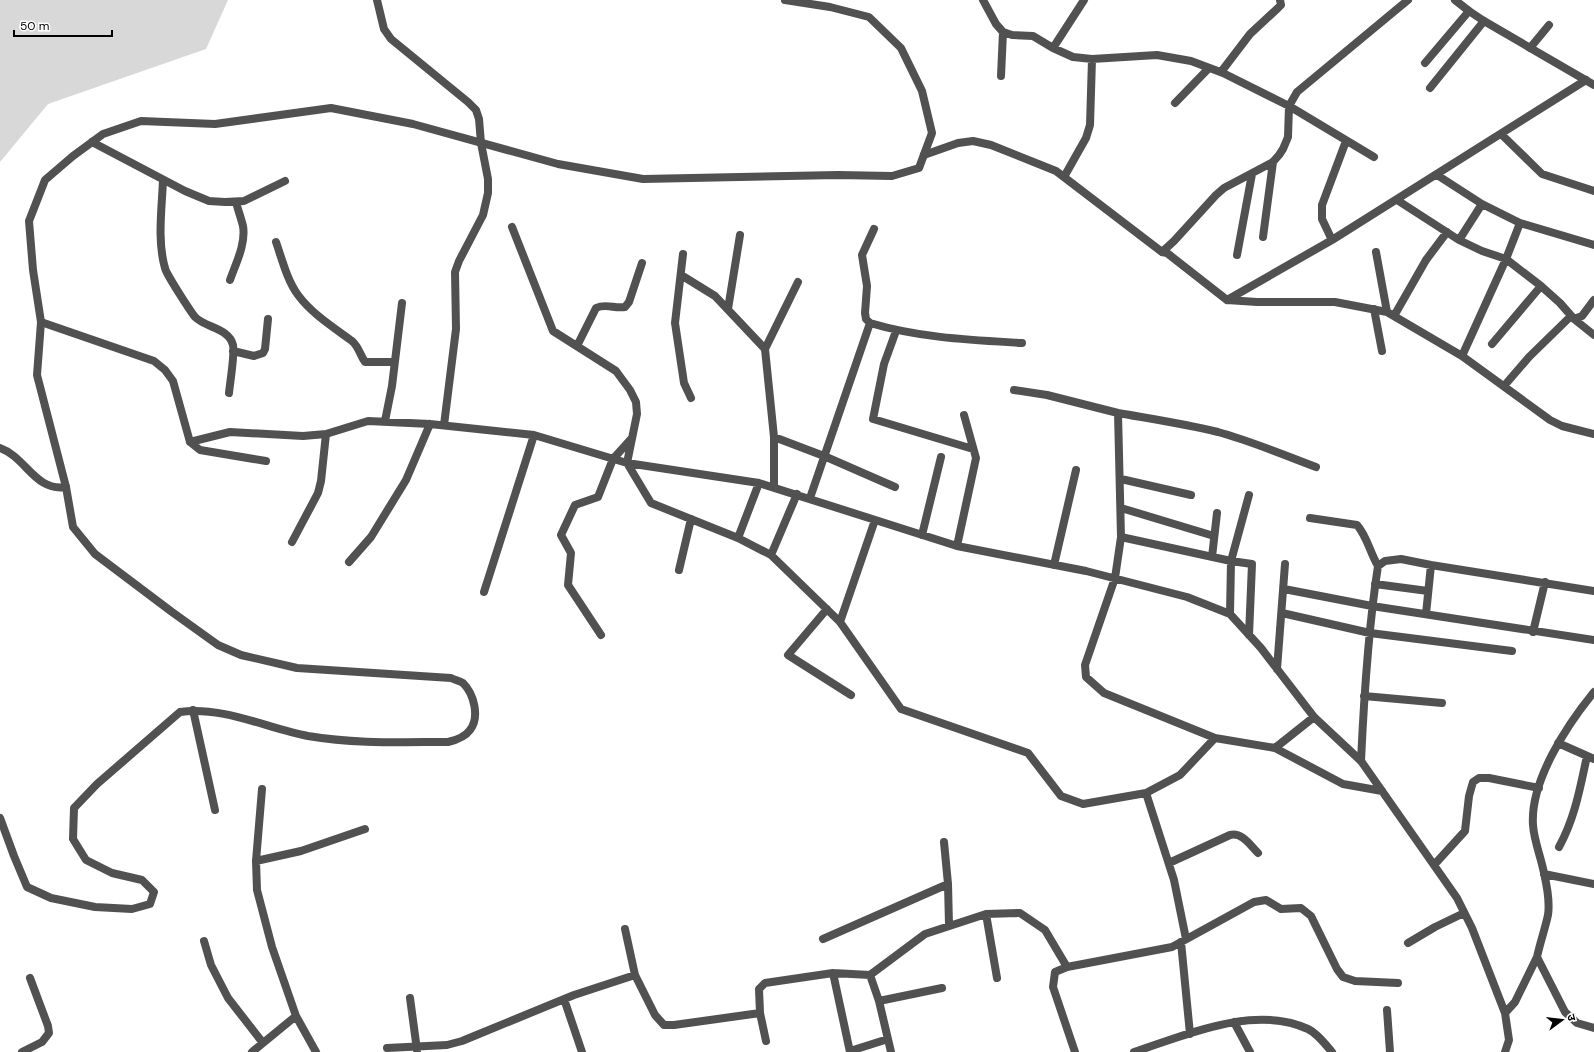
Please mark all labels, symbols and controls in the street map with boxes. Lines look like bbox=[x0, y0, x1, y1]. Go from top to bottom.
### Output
scale bar bbox=[14, 12, 112, 38]
text: 50 m bbox=[20, 18, 49, 34]
north arrow bbox=[1542, 1000, 1582, 1040]
text: उ bbox=[1564, 1012, 1579, 1023]

